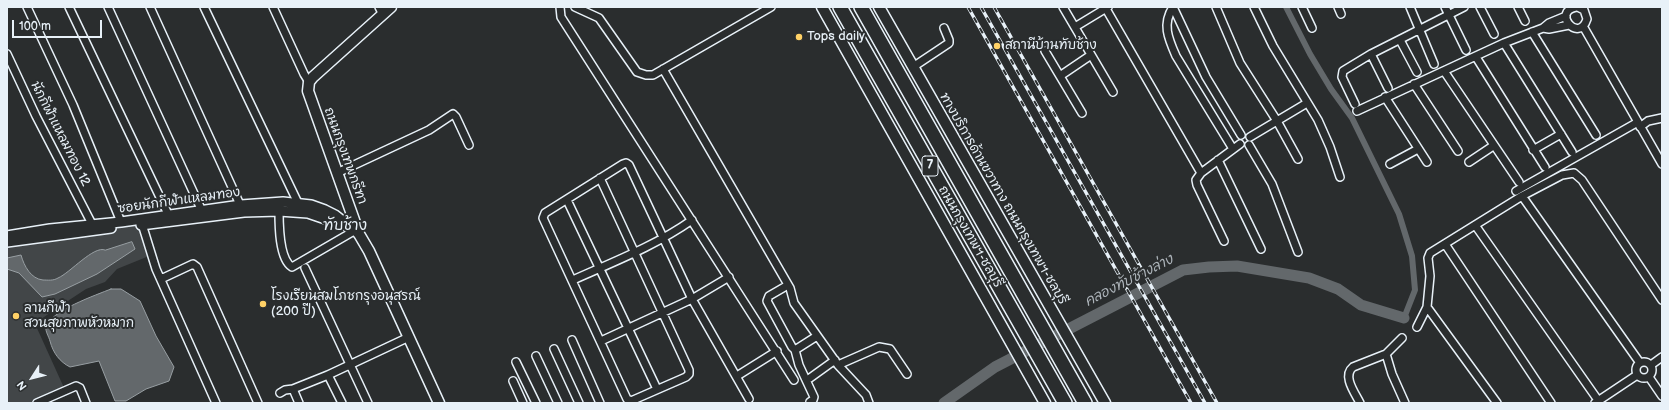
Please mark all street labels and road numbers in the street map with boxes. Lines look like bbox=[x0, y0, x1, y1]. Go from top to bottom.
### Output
street label: นักกีฬาแหลมทอง 12 bbox=[27, 79, 93, 189]
street label: ทางบริการด้านขวาทาง ถนนกรุงเทพฯ-ชลบุรี bbox=[936, 90, 1070, 308]
street label: ถนนกรุงเทพกรีฑา bbox=[320, 106, 370, 206]
road number: 7 bbox=[922, 156, 938, 176]
street label: ถนนกรุงเทพฯ-ชลบุรี bbox=[934, 183, 1006, 291]
street label: ซอยนักกีฬาแหลมทอง bbox=[117, 185, 241, 217]

